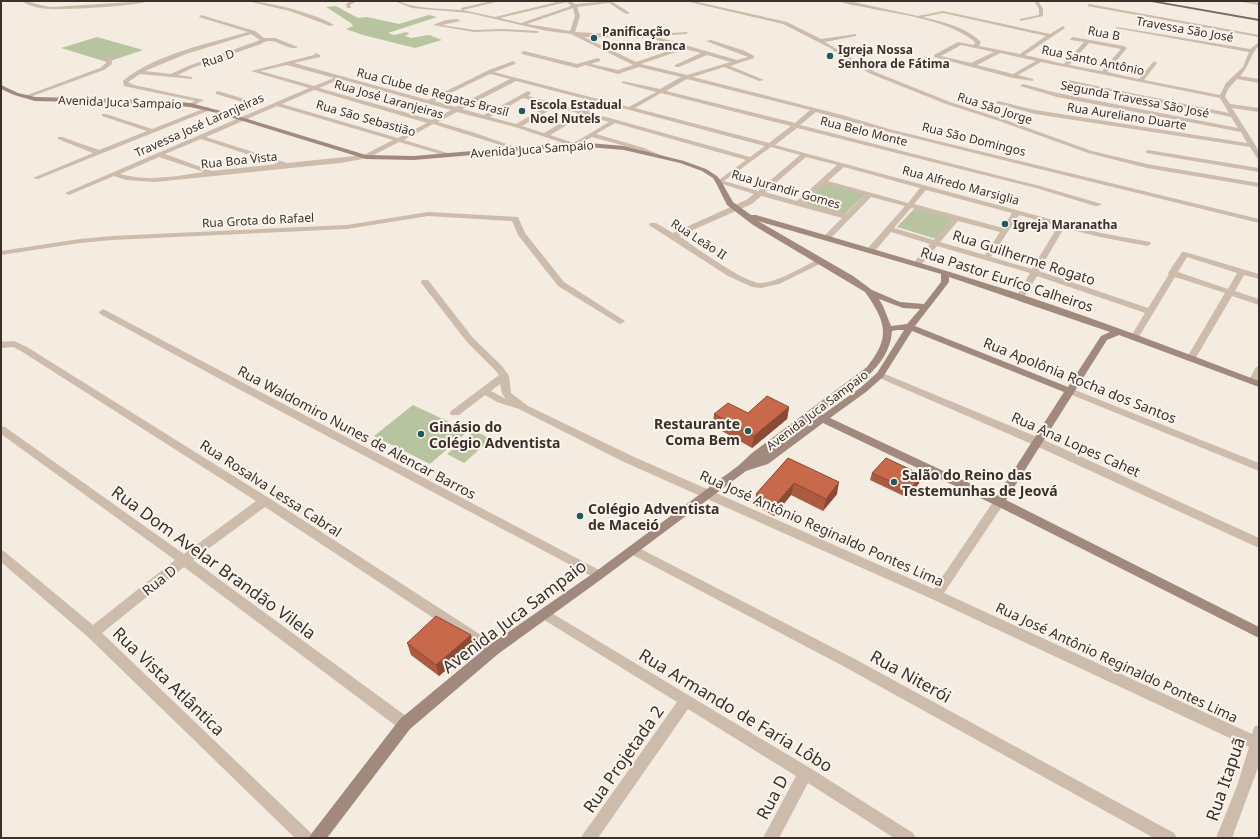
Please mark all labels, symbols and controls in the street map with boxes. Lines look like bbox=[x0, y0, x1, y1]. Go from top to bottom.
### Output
street label: Travessa São José bbox=[1135, 12, 1235, 46]
street label: Rua B bbox=[1086, 22, 1122, 44]
place label: Panificação Donna Branca bbox=[602, 23, 686, 54]
marker: Panificação Donna Branca bbox=[589, 33, 599, 43]
place label: Igreja Nossa Senhora de Fátima bbox=[838, 41, 950, 72]
street label: Rua Santo Antônio bbox=[1040, 41, 1146, 79]
street label: Rua D bbox=[199, 44, 237, 71]
marker: Igreja Nossa Senhora de Fátima bbox=[825, 51, 835, 61]
street label: Rua Clube de Regatas Brasil bbox=[355, 63, 511, 121]
street label: Rua José Laranjeiras bbox=[332, 75, 446, 123]
street label: Segunda Travessa São José bbox=[1059, 76, 1211, 122]
street label: Rua São Jorge bbox=[955, 88, 1035, 128]
street label: Travessa José Laranjeiras bbox=[132, 89, 267, 161]
street label: Avenida Juca Sampaio bbox=[58, 91, 182, 113]
street label: Rua São Sebastião bbox=[314, 96, 418, 140]
place label: Escola Estadual Noel Nutels bbox=[530, 96, 622, 127]
street label: Rua Aureliano Duarte bbox=[1066, 98, 1188, 134]
marker: Escola Estadual Noel Nutels bbox=[517, 106, 527, 116]
street label: Rua Belo Monte bbox=[819, 112, 910, 150]
street label: Rua São Domingos bbox=[920, 118, 1028, 160]
street label: Avenida Juca Sampaio bbox=[470, 136, 594, 162]
street label: Rua Boa Vista bbox=[200, 148, 278, 172]
street label: Rua Alfredo Marsiglia bbox=[901, 161, 1021, 209]
street label: Rua Jurandir Gomes bbox=[730, 165, 843, 213]
street label: Rua Grota do Rafael bbox=[201, 209, 315, 231]
street label: Rua Leão II bbox=[668, 215, 730, 263]
place label: Igreja Maranatha bbox=[1013, 216, 1117, 233]
marker: Igreja Maranatha bbox=[1000, 219, 1010, 229]
street label: Rua Guilherme Rogato bbox=[950, 225, 1098, 289]
street label: Rua Pastor Euríco Calheiros bbox=[918, 242, 1096, 316]
street label: Rua Apolônia Rocha dos Santos bbox=[981, 332, 1180, 428]
street label: Rua Waldomiro Nunes de Alencar Barros bbox=[235, 361, 480, 503]
street label: Avenida Juca Sampaio bbox=[763, 366, 871, 454]
street label: Rua Ana Lopes Cahet bbox=[1009, 407, 1143, 481]
place label: Restaurante Coma Bem bbox=[654, 414, 740, 449]
place label: Ginásio do Colégio Adventista bbox=[429, 417, 560, 452]
marker: Restaurante Coma Bem bbox=[743, 426, 753, 436]
marker: Ginásio do Colégio Adventista bbox=[416, 429, 426, 439]
street label: Rua Rosalva Lessa Cabral bbox=[197, 435, 345, 541]
street label: Rua José Antônio Reginaldo Pontes Lima bbox=[697, 465, 947, 591]
place label: Salão do Reino das Testemunhas de Jeová bbox=[902, 465, 1058, 500]
marker: Salão do Reino das Testemunhas de Jeová bbox=[889, 477, 899, 487]
street label: Rua Dom Avelar Brandão Vilela bbox=[108, 481, 320, 643]
place label: Colégio Adventista de Maceió bbox=[588, 499, 719, 534]
marker: Colégio Adventista de Maceió bbox=[575, 511, 585, 521]
street label: Avenida Juca Sampaio bbox=[437, 554, 591, 678]
street label: Rua D bbox=[139, 561, 179, 599]
street label: Rua José Antônio Reginaldo Pontes Lima bbox=[993, 597, 1241, 727]
street label: Rua Vista Atlântica bbox=[108, 621, 230, 741]
street label: Rua Armando de Faria Lôbo bbox=[635, 643, 837, 777]
street label: Rua Niterói bbox=[866, 644, 956, 708]
street label: Rua Projetada 2 bbox=[577, 701, 669, 817]
street label: Rua Itapuã bbox=[1200, 734, 1250, 824]
street label: Rua D bbox=[751, 771, 793, 823]

